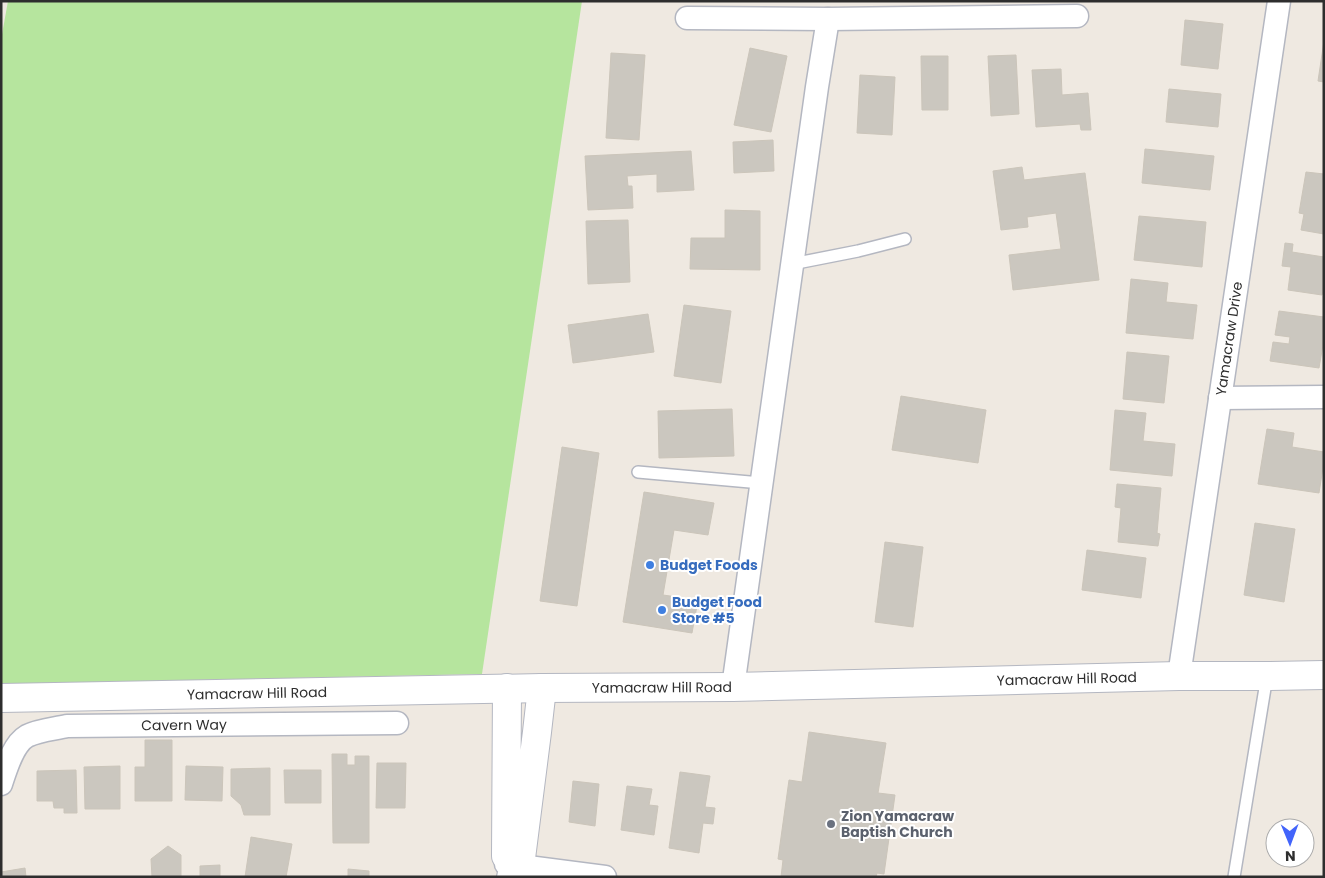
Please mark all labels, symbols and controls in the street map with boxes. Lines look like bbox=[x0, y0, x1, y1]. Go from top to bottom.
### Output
street label: Yamacraw Drive bbox=[1211, 280, 1247, 397]
place label: Budget Foods bbox=[660, 555, 758, 575]
marker: Budget Foods bbox=[644, 559, 656, 571]
place label: Budget Food Store #5 bbox=[672, 592, 762, 628]
marker: Budget Food Store #5 bbox=[656, 604, 668, 616]
street label: Yamacraw Hill Road bbox=[996, 667, 1137, 690]
street label: Yamacraw Hill Road bbox=[592, 677, 732, 698]
street label: Yamacraw Hill Road bbox=[187, 682, 327, 705]
street label: Cavern Way bbox=[141, 715, 227, 735]
place label: Zion Yamacraw Baptish Church bbox=[841, 806, 955, 842]
marker: Zion Yamacraw Baptish Church bbox=[825, 818, 837, 830]
north arrow bbox=[1265, 818, 1315, 868]
text: N bbox=[1285, 846, 1296, 866]

